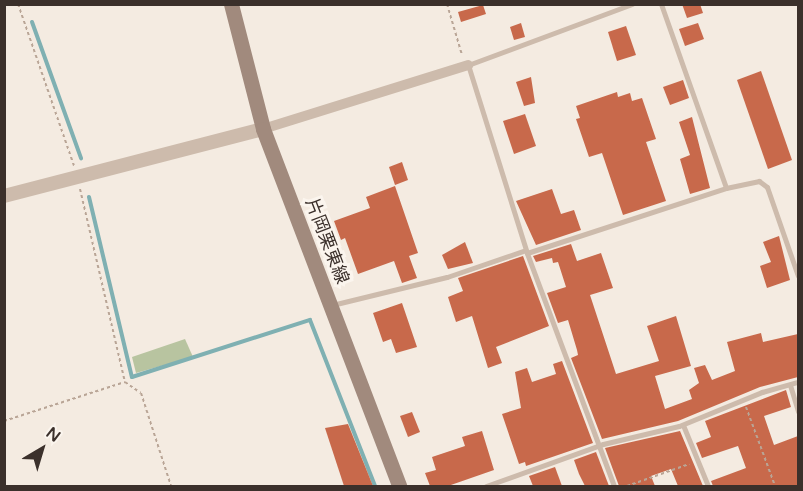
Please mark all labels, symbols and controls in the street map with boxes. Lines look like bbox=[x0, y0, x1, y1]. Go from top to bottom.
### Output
street label: 片岡栗東線 bbox=[301, 195, 353, 287]
north arrow bbox=[12, 419, 72, 479]
text: N bbox=[42, 423, 64, 447]

